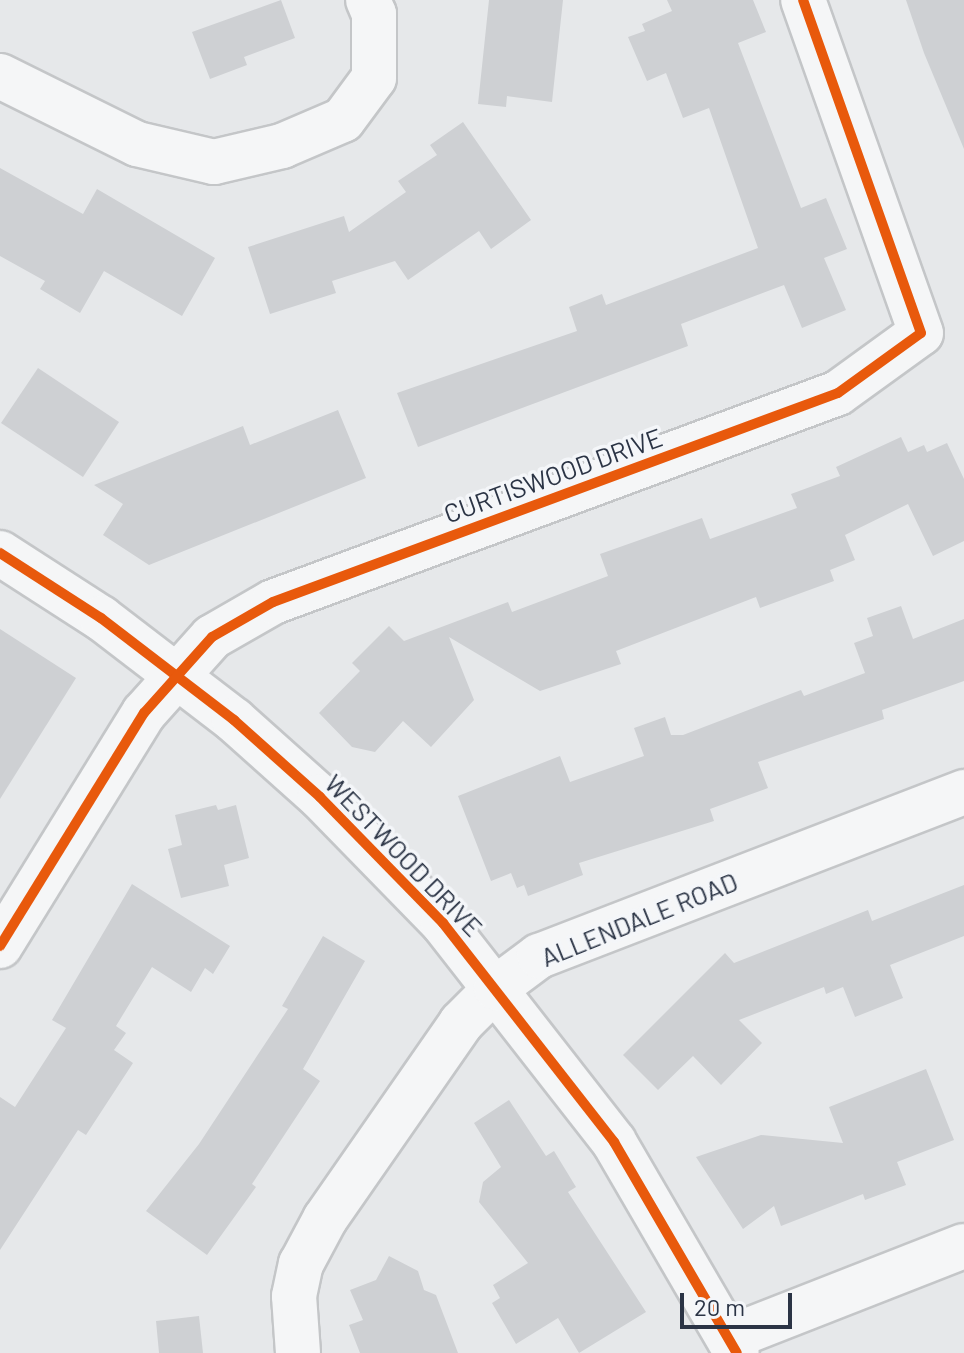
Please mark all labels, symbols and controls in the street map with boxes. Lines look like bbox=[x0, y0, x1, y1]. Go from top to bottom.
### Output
street label: CURTISWOOD DRIVE bbox=[439, 421, 667, 529]
street label: WESTWOOD DRIVE bbox=[319, 768, 489, 942]
street label: ALLENDALE ROAD bbox=[536, 865, 742, 973]
scale bar bbox=[684, 1277, 796, 1327]
text: 20 m bbox=[694, 1292, 745, 1321]

